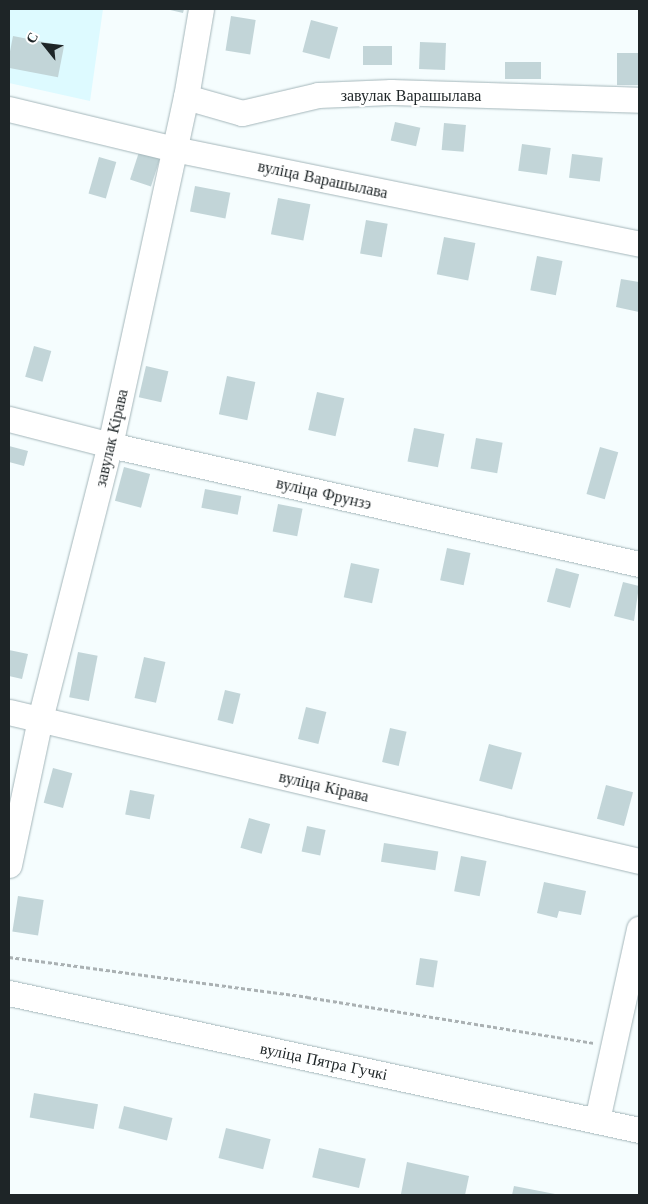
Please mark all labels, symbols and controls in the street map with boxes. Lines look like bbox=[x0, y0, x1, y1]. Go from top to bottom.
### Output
north arrow bbox=[20, 20, 70, 70]
text: С bbox=[22, 29, 42, 47]
street label: завулак Варашылава bbox=[341, 85, 481, 105]
street label: вуліца Варашылава bbox=[256, 156, 390, 202]
street label: завулак Кірава bbox=[90, 387, 132, 489]
street label: вуліца Фрунзэ bbox=[275, 473, 373, 513]
street label: вуліца Кірава bbox=[277, 766, 371, 806]
street label: вуліца Пятра Гучкі bbox=[259, 1038, 389, 1084]

